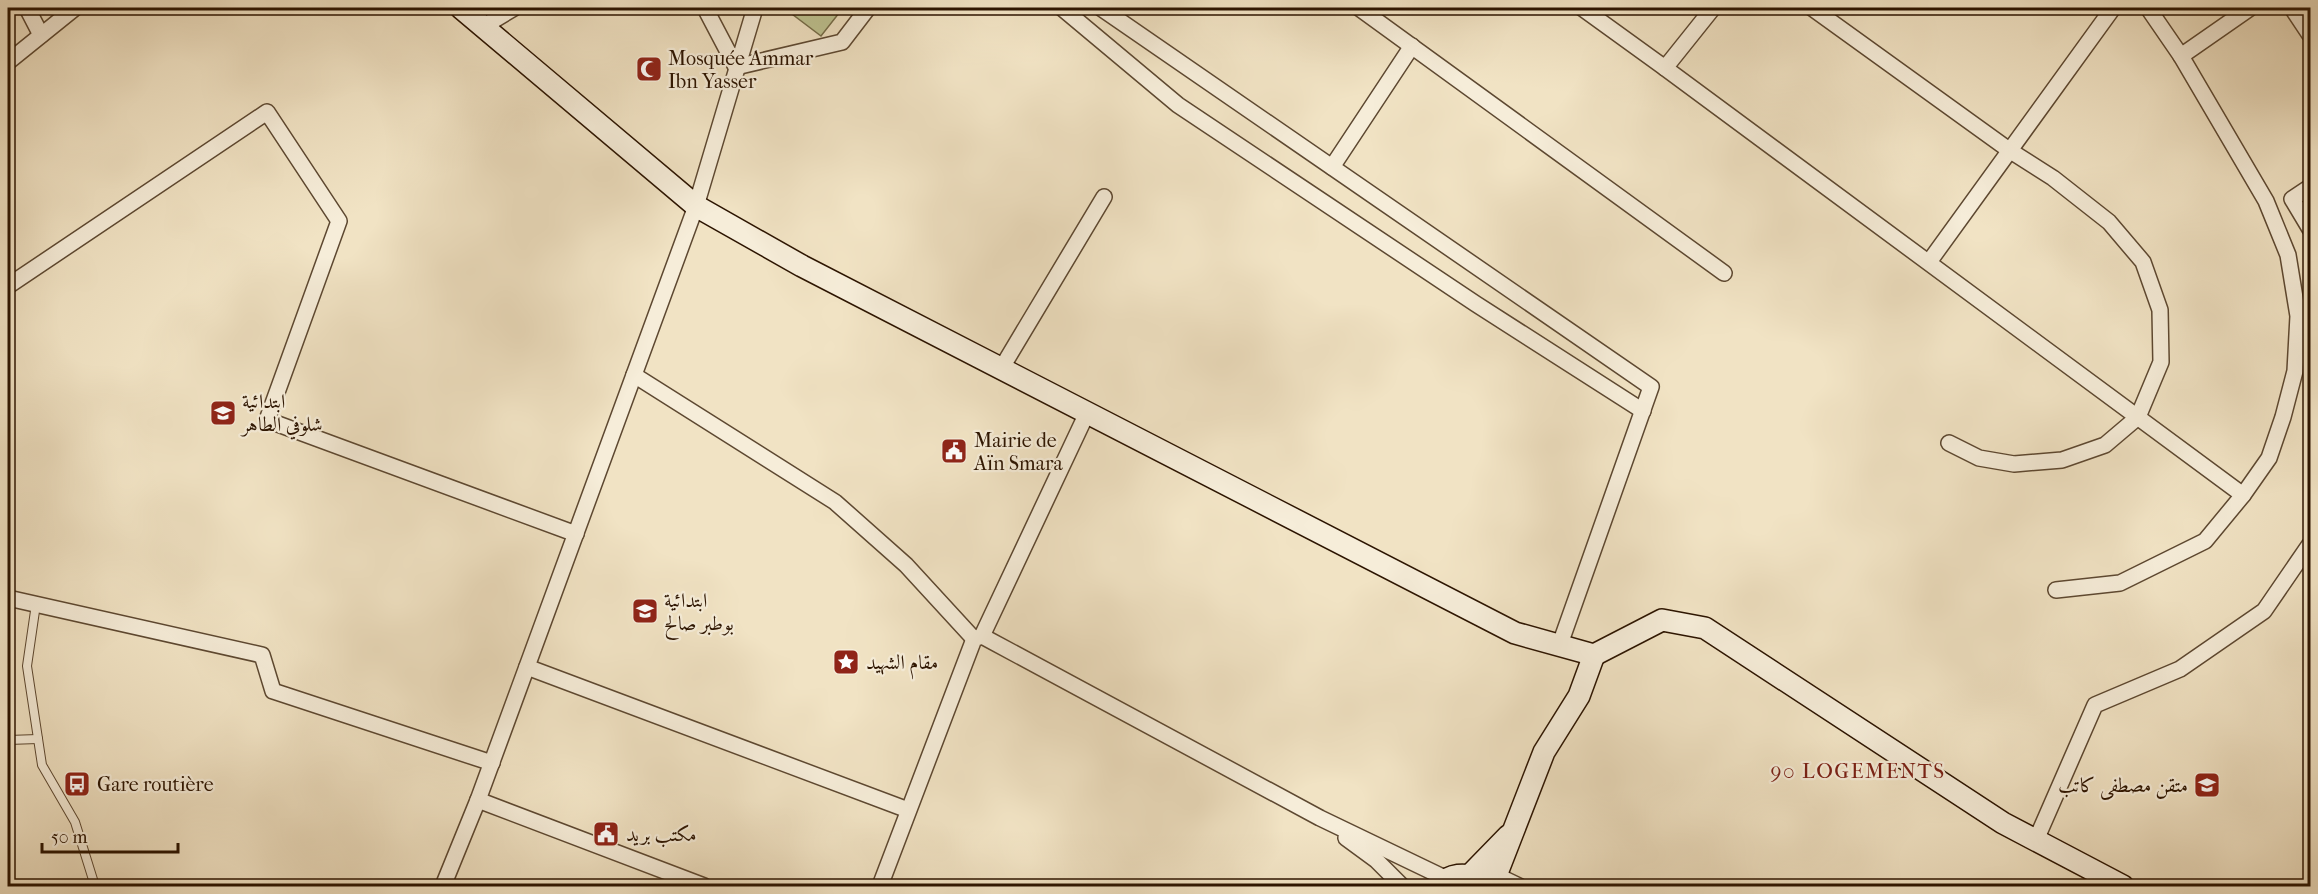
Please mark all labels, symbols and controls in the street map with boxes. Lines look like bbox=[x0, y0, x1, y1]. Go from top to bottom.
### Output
place label: Mosquée Ammar Ibn Yasser bbox=[668, 47, 814, 93]
mosque icon: Mosquée Ammar Ibn Yasser bbox=[634, 54, 664, 84]
place label: ابتدائية شلوفي الطاهر bbox=[240, 390, 323, 440]
school or university icon: ابتدائية شلوفي الطاهر bbox=[208, 398, 238, 428]
place label: Mairie de Aïn Smara bbox=[973, 429, 1063, 475]
public building icon: Mairie de Aïn Smara bbox=[939, 436, 969, 466]
place label: ابتدائية بوطبر صالح bbox=[664, 589, 734, 640]
school or university icon: ابتدائية بوطبر صالح bbox=[630, 596, 660, 626]
place icon: مقام الشهيد bbox=[831, 647, 861, 677]
place label: مقام الشهيد bbox=[866, 651, 938, 680]
district label: 90 LOGEMENTS bbox=[1770, 759, 1946, 783]
bus stop icon: Gare routière bbox=[62, 769, 92, 799]
school or university icon: متقن مصطفى كاتب bbox=[2192, 770, 2222, 800]
place label: Gare routière bbox=[97, 773, 214, 796]
place label: متقن مصطفى كاتب bbox=[2058, 774, 2188, 800]
scale bar bbox=[42, 816, 178, 854]
public building icon: مكتب بريد bbox=[591, 819, 621, 849]
place label: مكتب بريد bbox=[626, 823, 697, 848]
text: 50 m bbox=[51, 827, 88, 848]

